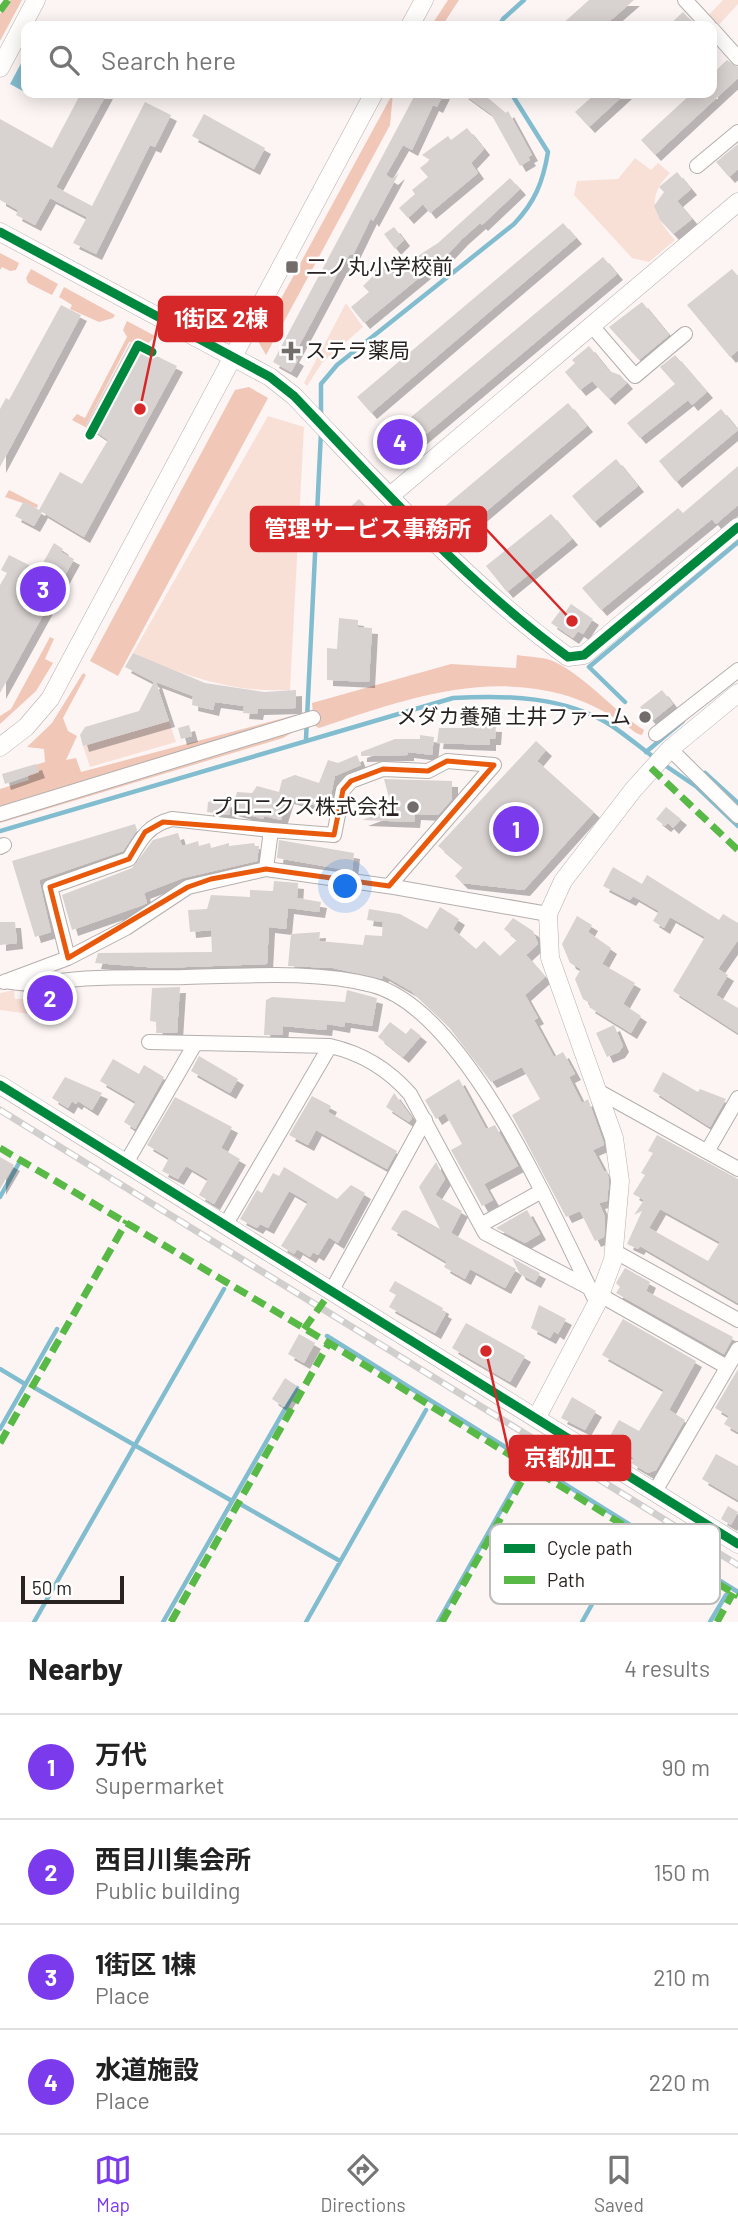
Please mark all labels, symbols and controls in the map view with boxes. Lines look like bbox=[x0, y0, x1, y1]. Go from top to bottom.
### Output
search box bbox=[21, 21, 717, 98]
icon: search bbox=[45, 41, 83, 79]
text: Search here bbox=[101, 44, 236, 75]
place label: 二ノ丸小学校前 bbox=[306, 253, 453, 278]
marker: 二ノ丸小学校前 bbox=[284, 259, 300, 275]
callout: 1街区 2棟 bbox=[159, 297, 282, 341]
text: 1街区 2棟 bbox=[174, 304, 268, 332]
place label: ステラ薬局 bbox=[305, 337, 410, 362]
marker: ステラ薬局 bbox=[283, 343, 299, 359]
pin: 4 bbox=[377, 416, 423, 468]
callout: 管理サービス事務所 bbox=[251, 507, 486, 551]
text: 管理サービス事務所 bbox=[265, 514, 472, 542]
pin: 3 bbox=[20, 563, 66, 615]
place label: メダカ養殖 土井ファーム bbox=[396, 703, 631, 728]
marker: メダカ養殖 土井ファーム bbox=[637, 709, 653, 725]
place label: プロニクス株式会社 bbox=[211, 793, 399, 818]
marker: プロニクス株式会社 bbox=[405, 799, 421, 815]
pin: 1 bbox=[493, 803, 539, 855]
your location bbox=[328, 869, 362, 903]
pin: 2 bbox=[27, 972, 73, 1024]
callout: 京都加工 bbox=[510, 1436, 630, 1480]
text: 京都加工 bbox=[524, 1443, 616, 1471]
legend bbox=[490, 1524, 720, 1604]
text: Cycle path bbox=[547, 1536, 632, 1559]
text: Path bbox=[547, 1568, 585, 1591]
scale bar bbox=[21, 1573, 124, 1605]
text: 50 m bbox=[32, 1576, 72, 1599]
text: Nearby bbox=[28, 1650, 123, 1686]
text: 4 results bbox=[624, 1654, 710, 1682]
text: 万代 bbox=[95, 1738, 147, 1769]
text: 1 bbox=[47, 1753, 55, 1781]
text: 90 m bbox=[661, 1753, 710, 1781]
text: Supermarket bbox=[95, 1771, 225, 1799]
text: 西目川集会所 bbox=[95, 1843, 251, 1874]
text: 2 bbox=[45, 1858, 57, 1886]
text: 150 m bbox=[654, 1858, 710, 1886]
text: Public building bbox=[95, 1876, 240, 1904]
text: 1街区 1棟 bbox=[95, 1948, 197, 1979]
text: 3 bbox=[45, 1963, 57, 1991]
text: 210 m bbox=[653, 1963, 710, 1991]
text: Place bbox=[95, 1981, 150, 2009]
text: 水道施設 bbox=[95, 2053, 199, 2084]
text: 4 bbox=[44, 2068, 58, 2096]
text: 220 m bbox=[649, 2068, 710, 2096]
text: Place bbox=[95, 2086, 150, 2114]
tab: Map bbox=[94, 2151, 132, 2216]
tab: Directions bbox=[321, 2151, 406, 2216]
tab: Saved bbox=[594, 2151, 644, 2216]

